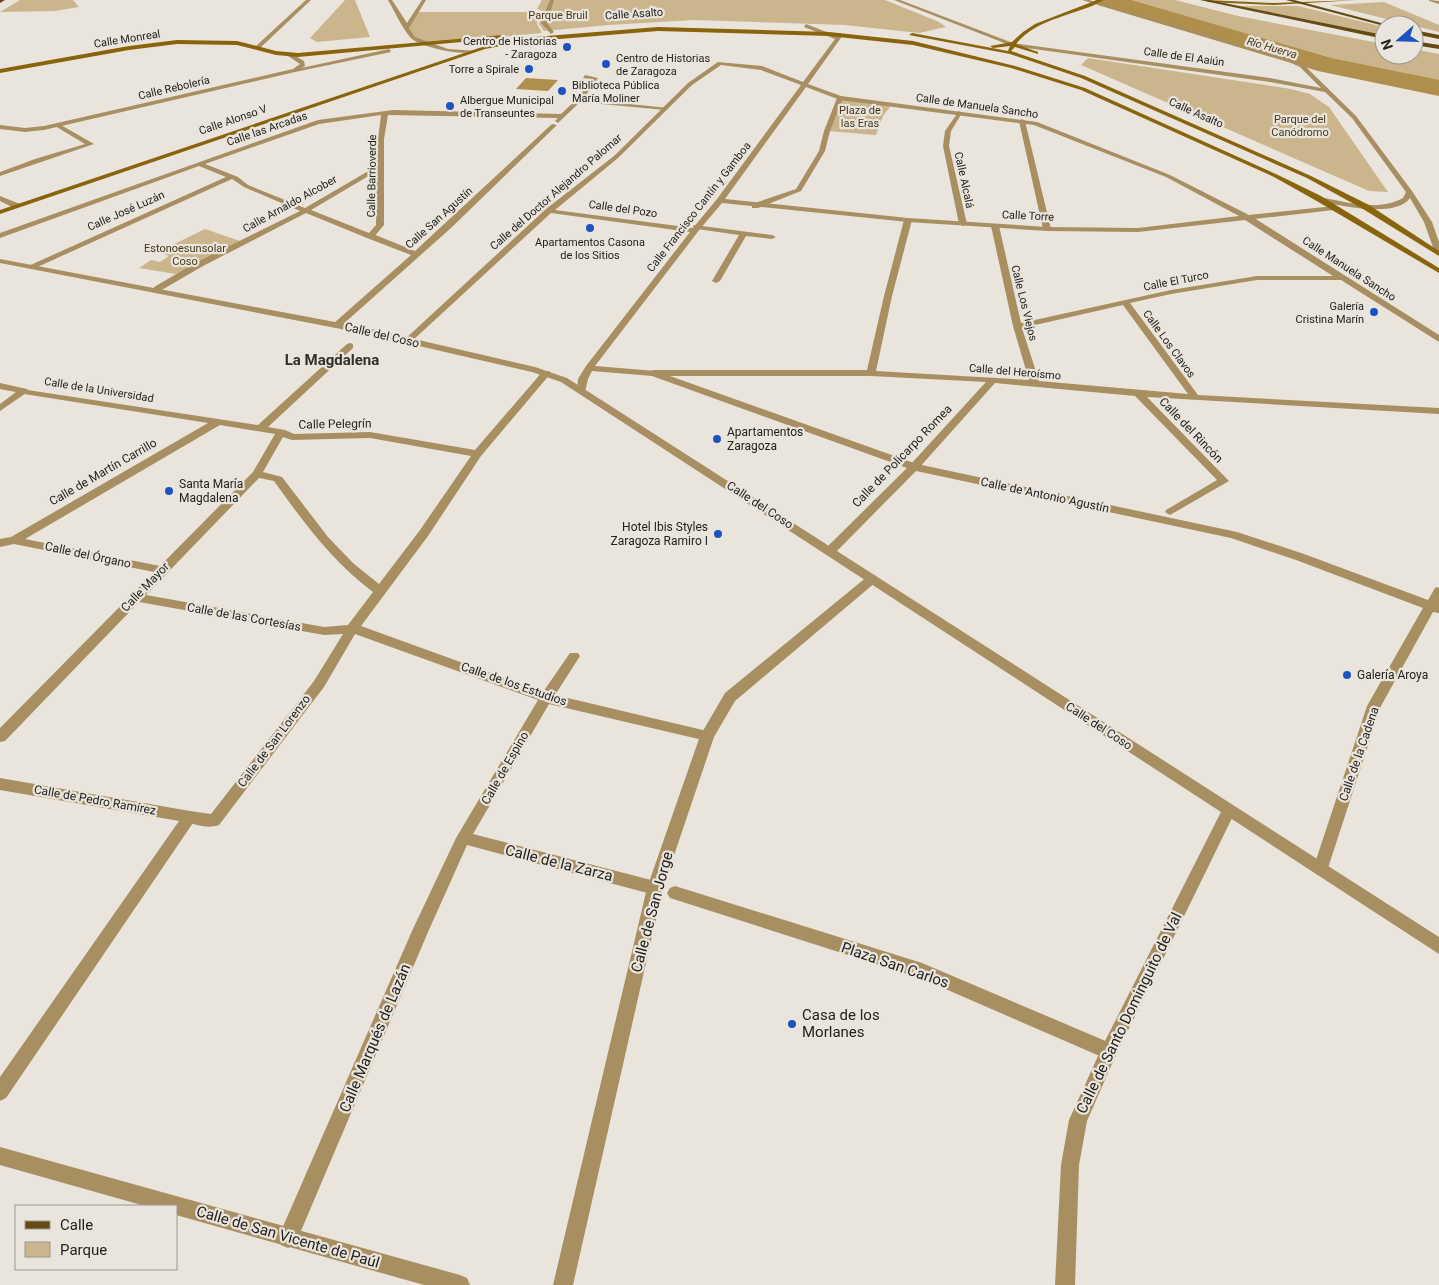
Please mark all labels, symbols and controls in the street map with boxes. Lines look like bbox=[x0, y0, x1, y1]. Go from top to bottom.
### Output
street label: Calle Asalto bbox=[604, 5, 664, 23]
park label: Parque Bruil bbox=[528, 9, 588, 22]
north arrow bbox=[1374, 15, 1424, 65]
street label: Calle Monreal bbox=[93, 27, 161, 51]
place label: Centro de Historias - Zaragoza bbox=[463, 35, 557, 61]
water label: Río Huerva bbox=[1245, 35, 1299, 61]
text: N bbox=[1378, 37, 1396, 52]
marker: Centro de Historias - Zaragoza bbox=[561, 41, 573, 53]
street label: Calle de El Aaiún bbox=[1143, 45, 1225, 69]
place label: Centro de Historias de Zaragoza bbox=[616, 52, 710, 78]
marker: Centro de Historias de Zaragoza bbox=[600, 58, 612, 70]
place label: Torre a Spirale bbox=[449, 63, 519, 76]
marker: Torre a Spirale bbox=[523, 63, 535, 75]
street label: Calle Rebolería bbox=[137, 73, 211, 103]
place label: Biblioteca Pública María Moliner bbox=[572, 79, 660, 105]
marker: Biblioteca Pública María Moliner bbox=[556, 85, 568, 97]
street label: Calle de Manuela Sancho bbox=[915, 91, 1039, 121]
place label: Albergue Municipal de Transeuntes bbox=[460, 94, 554, 120]
street label: Calle Asalto bbox=[1167, 95, 1225, 131]
marker: Albergue Municipal de Transeuntes bbox=[444, 100, 456, 112]
street label: Calle Alonso V bbox=[197, 102, 269, 138]
park label: Plaza de las Eras bbox=[839, 104, 881, 130]
street label: Calle las Arcadas bbox=[225, 109, 309, 149]
park label: Parque del Canódromo bbox=[1271, 113, 1329, 139]
street label: Calle del Doctor Alejandro Palomar bbox=[487, 131, 625, 253]
street label: Calle Barrioverde bbox=[365, 134, 379, 218]
street label: Calle Francisco Cantín y Gamboa bbox=[644, 139, 754, 275]
street label: Calle Alcalá bbox=[952, 151, 976, 209]
street label: Calle Arnaldo Alcober bbox=[241, 173, 340, 235]
street label: Calle San Agustín bbox=[403, 184, 475, 252]
street label: Calle José Luzán bbox=[85, 188, 167, 234]
street label: Calle del Pozo bbox=[588, 198, 658, 220]
street label: Calle Torre bbox=[1002, 208, 1055, 224]
marker: Apartamentos Casona de los Sitios bbox=[584, 222, 596, 234]
street label: Calle Manuela Sancho bbox=[1300, 234, 1398, 304]
place label: Apartamentos Casona de los Sitios bbox=[535, 236, 645, 262]
park label: Estonoesunsolar Coso bbox=[144, 242, 226, 268]
street label: Calle Los Viejos bbox=[1008, 264, 1040, 343]
street label: Calle El Turco bbox=[1142, 268, 1210, 294]
place label: Galería Cristina Marín bbox=[1296, 300, 1364, 326]
marker: Galería Cristina Marín bbox=[1368, 306, 1380, 318]
street label: Calle Los Clavos bbox=[1140, 308, 1198, 381]
street label: Calle del Coso bbox=[343, 320, 421, 350]
district label: La Magdalena bbox=[285, 351, 379, 369]
street label: Calle del Heroísmo bbox=[968, 361, 1062, 383]
street label: Calle de la Universidad bbox=[43, 375, 155, 405]
street label: Calle del Rincón bbox=[1156, 394, 1226, 466]
street label: Calle de Policarpo Romea bbox=[849, 402, 955, 510]
street label: Calle Pelegrín bbox=[298, 416, 372, 432]
place label: Apartamentos Zaragoza bbox=[727, 425, 803, 453]
marker: Apartamentos Zaragoza bbox=[711, 433, 723, 445]
street label: Calle de Martín Carrillo bbox=[47, 435, 159, 508]
street label: Calle de Antonio Agustín bbox=[979, 475, 1111, 515]
place label: Santa María Magdalena bbox=[179, 477, 243, 505]
street label: Calle del Coso bbox=[724, 478, 796, 532]
marker: Santa María Magdalena bbox=[163, 485, 175, 497]
place label: Hotel Ibis Styles Zaragoza Ramiro I bbox=[611, 520, 708, 548]
marker: Hotel Ibis Styles Zaragoza Ramiro I bbox=[712, 528, 724, 540]
street label: Calle del Órgano bbox=[44, 538, 133, 571]
street label: Calle Mayor bbox=[118, 560, 172, 614]
street label: Calle de las Cortesías bbox=[186, 600, 302, 634]
street label: Calle de los Estudios bbox=[459, 659, 569, 709]
place label: Galería Aroya bbox=[1357, 668, 1428, 682]
marker: Galería Aroya bbox=[1341, 669, 1353, 681]
street label: Calle de San Lorenzo bbox=[235, 692, 313, 790]
street label: Calle del Coso bbox=[1063, 699, 1135, 753]
street label: Calle de la Cadena bbox=[1336, 705, 1382, 803]
street label: Calle de Espino bbox=[478, 729, 532, 807]
street label: Calle de Pedro Ramírez bbox=[33, 782, 157, 818]
street label: Calle de la Zarza bbox=[503, 841, 615, 885]
street label: Calle de San Jorge bbox=[627, 850, 677, 974]
street label: Calle de Santo Dominguito de Val bbox=[1072, 910, 1186, 1116]
street label: Plaza San Carlos bbox=[839, 938, 951, 992]
street label: Calle Marqués de Lazán bbox=[336, 961, 414, 1115]
place label: Casa de los Morlanes bbox=[802, 1006, 880, 1041]
marker: Casa de los Morlanes bbox=[786, 1018, 798, 1030]
street label: Calle de San Vicente de Paúl bbox=[194, 1202, 382, 1272]
legend bbox=[15, 1205, 178, 1270]
text: Calle bbox=[60, 1216, 93, 1234]
text: Parque bbox=[60, 1241, 107, 1259]

